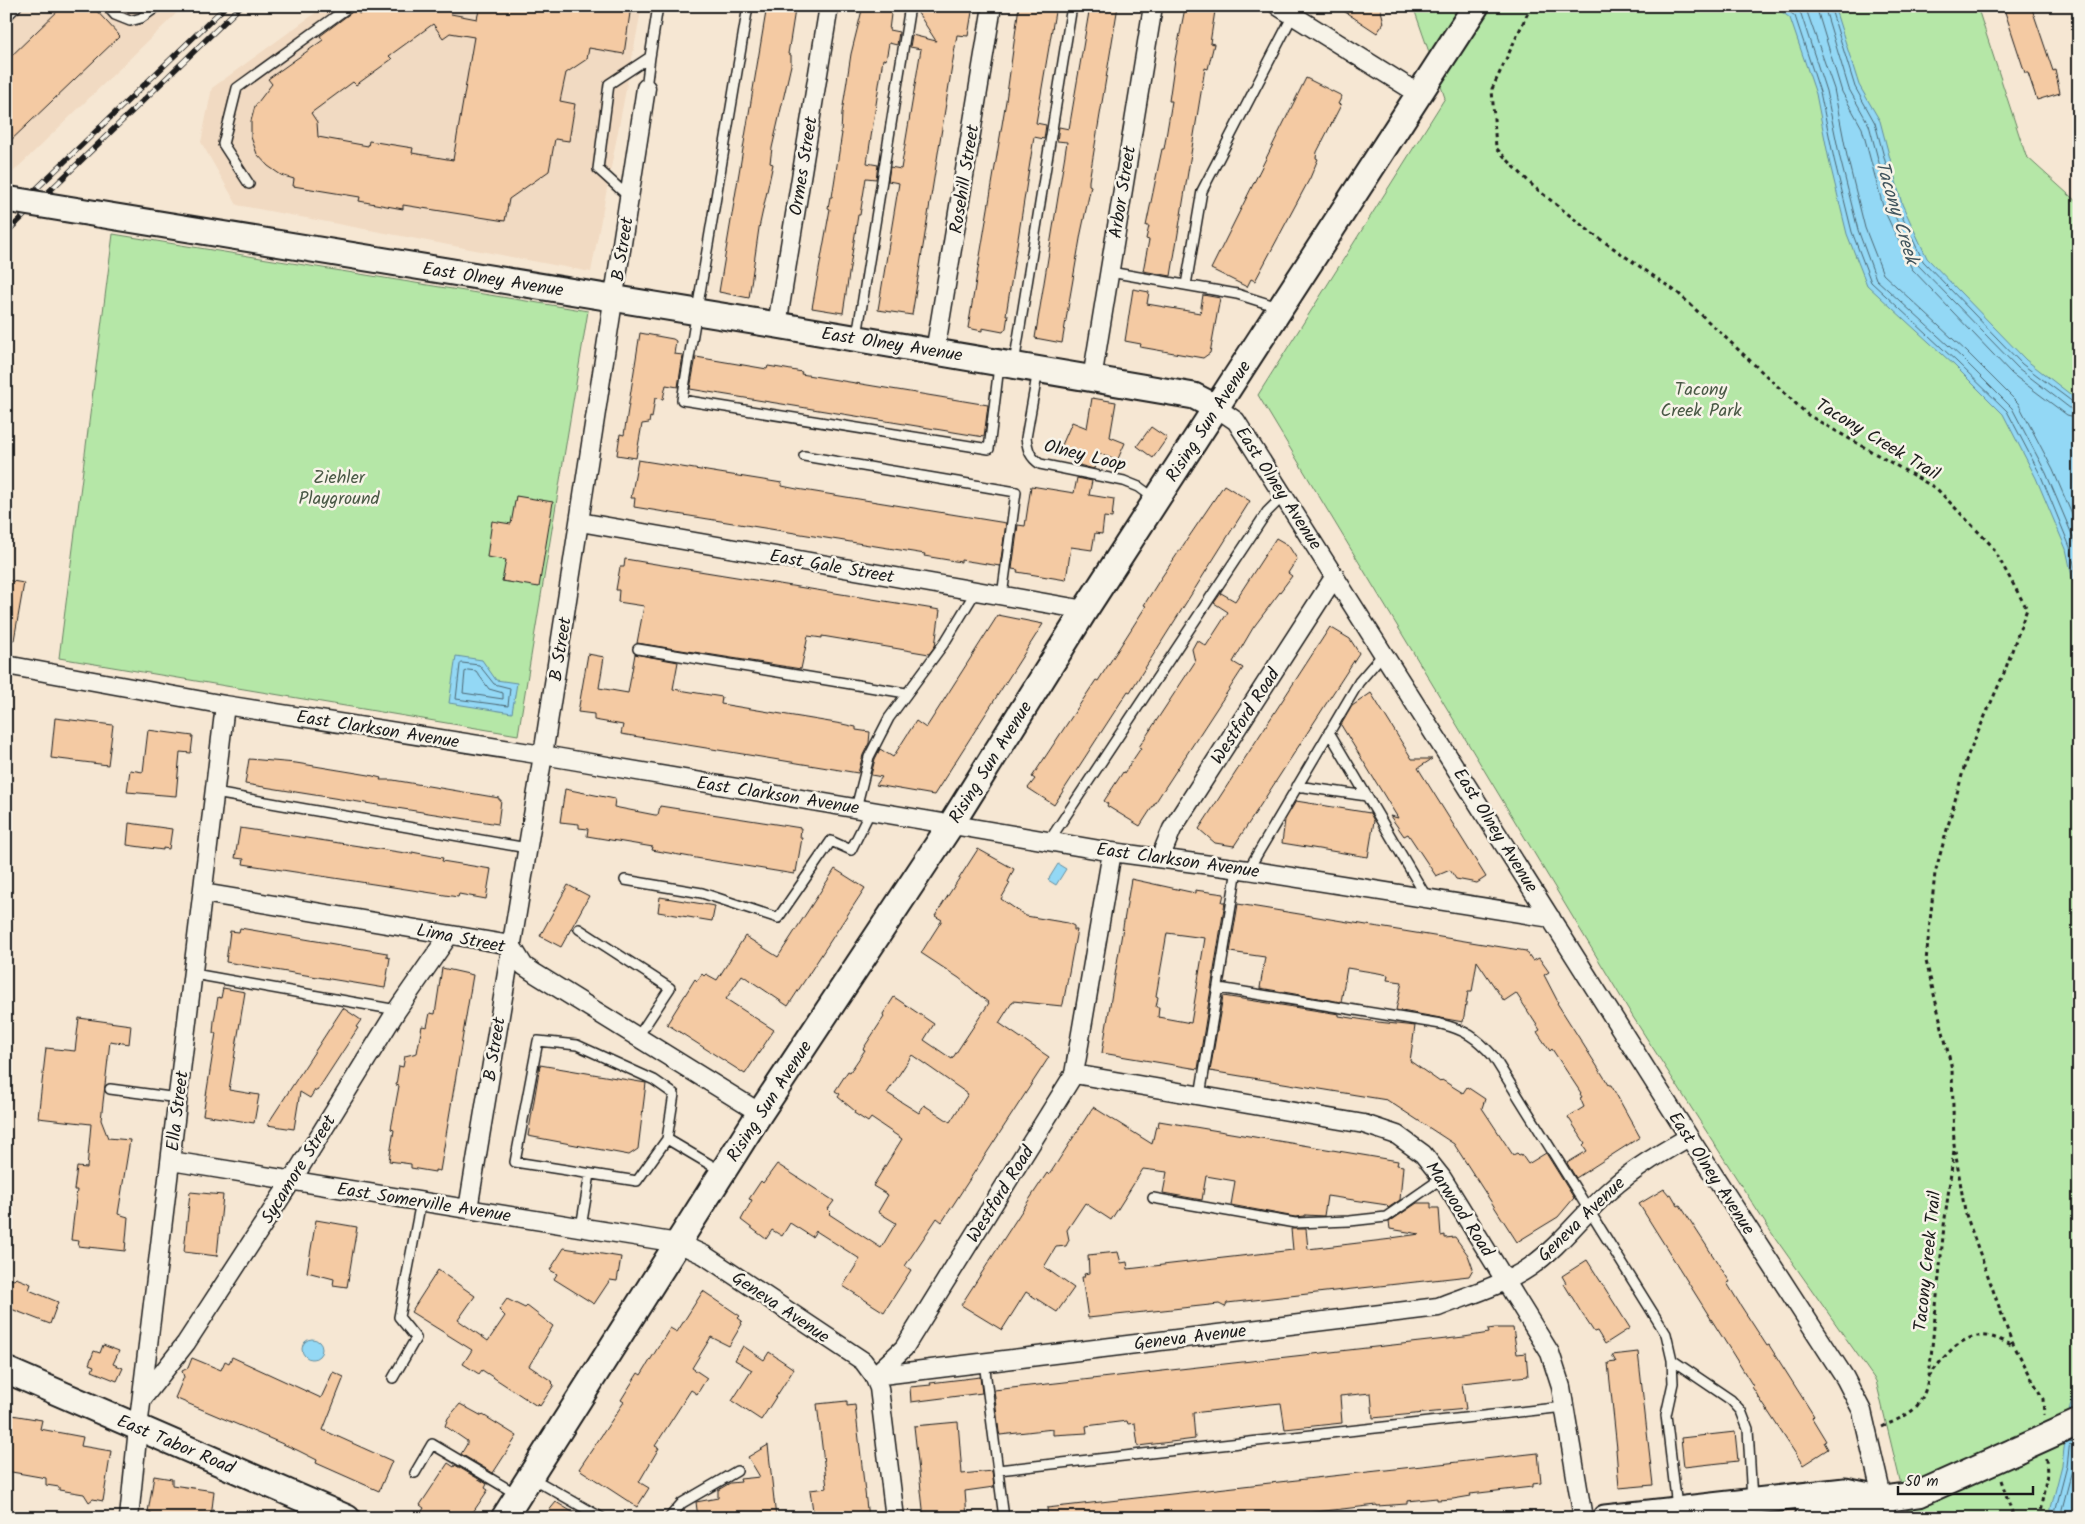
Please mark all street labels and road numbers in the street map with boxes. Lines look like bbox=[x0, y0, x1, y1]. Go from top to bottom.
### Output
street label: Ormes Street bbox=[782, 114, 827, 218]
street label: Rosehill Street bbox=[943, 122, 989, 236]
street label: Arbor Street bbox=[1102, 143, 1145, 241]
street label: B Street bbox=[604, 214, 643, 283]
street label: East Olney Avenue bbox=[420, 255, 565, 306]
street label: East Olney Avenue bbox=[819, 320, 964, 371]
street label: Rising Sun Avenue bbox=[1159, 355, 1260, 488]
street label: Tacony Creek Trail bbox=[1809, 392, 1946, 489]
street label: East Olney Avenue bbox=[1227, 421, 1329, 557]
street label: Olney Loop bbox=[1041, 432, 1129, 481]
street label: East Gale Street bbox=[767, 542, 897, 593]
street label: B Street bbox=[542, 614, 581, 683]
street label: Westford Road bbox=[1204, 662, 1289, 771]
street label: Rising Sun Avenue bbox=[942, 696, 1041, 830]
street label: East Clarkson Avenue bbox=[294, 703, 461, 758]
street label: East Olney Avenue bbox=[1445, 763, 1545, 899]
street label: East Clarkson Avenue bbox=[694, 769, 861, 824]
street label: East Clarkson Avenue bbox=[1094, 836, 1261, 887]
street label: Lima Street bbox=[414, 917, 509, 962]
street label: B Street bbox=[476, 1014, 515, 1083]
street label: Rising Sun Avenue bbox=[720, 1035, 821, 1168]
street label: Ella Street bbox=[159, 1068, 198, 1153]
street label: East Olney Avenue bbox=[1660, 1106, 1762, 1242]
street label: Sycamore Street bbox=[254, 1109, 345, 1230]
street label: Westford Road bbox=[960, 1140, 1043, 1249]
street label: Marwood Road bbox=[1417, 1156, 1501, 1264]
street label: Geneva Avenue bbox=[1531, 1170, 1633, 1270]
street label: East Somerville Avenue bbox=[335, 1175, 513, 1232]
street label: Tacony Creek Trail bbox=[1907, 1189, 1950, 1333]
street label: Geneva Avenue bbox=[725, 1265, 835, 1352]
street label: Geneva Avenue bbox=[1132, 1317, 1248, 1360]
street label: East Tabor Road bbox=[112, 1407, 240, 1484]

